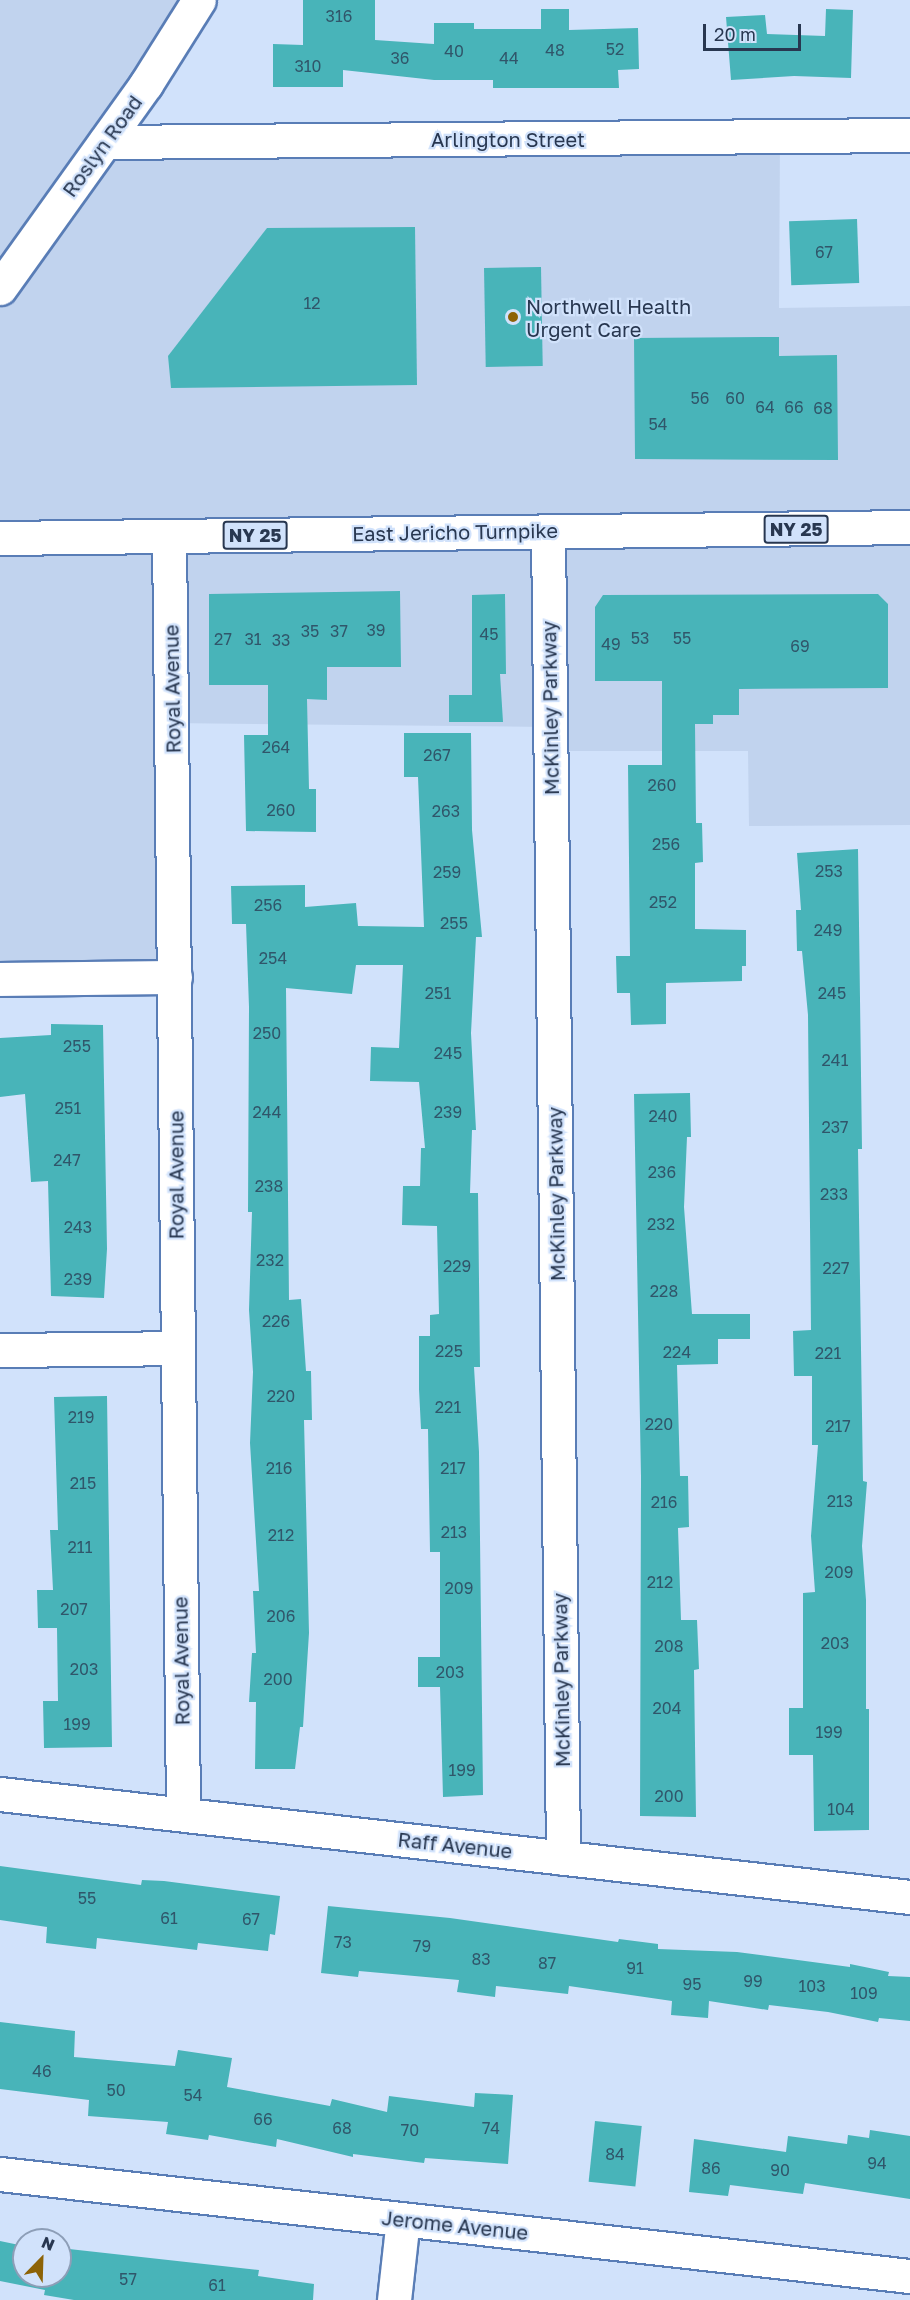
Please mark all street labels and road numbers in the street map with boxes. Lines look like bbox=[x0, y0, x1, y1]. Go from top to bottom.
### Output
street label: Roslyn Road bbox=[57, 91, 147, 201]
street label: Arlington Street bbox=[431, 127, 585, 151]
road number: NY 25 bbox=[763, 514, 829, 544]
street label: East Jericho Turnpike bbox=[352, 518, 558, 546]
road number: NY 25 bbox=[222, 520, 288, 550]
street label: McKinley Parkway bbox=[536, 621, 564, 795]
street label: Royal Avenue bbox=[159, 624, 185, 754]
street label: McKinley Parkway bbox=[542, 1107, 570, 1281]
street label: Royal Avenue bbox=[164, 1111, 188, 1239]
street label: McKinley Parkway bbox=[547, 1593, 575, 1767]
street label: Royal Avenue bbox=[168, 1596, 194, 1726]
street label: Raff Avenue bbox=[397, 1827, 513, 1863]
street label: Jerome Avenue bbox=[381, 2205, 529, 2245]

